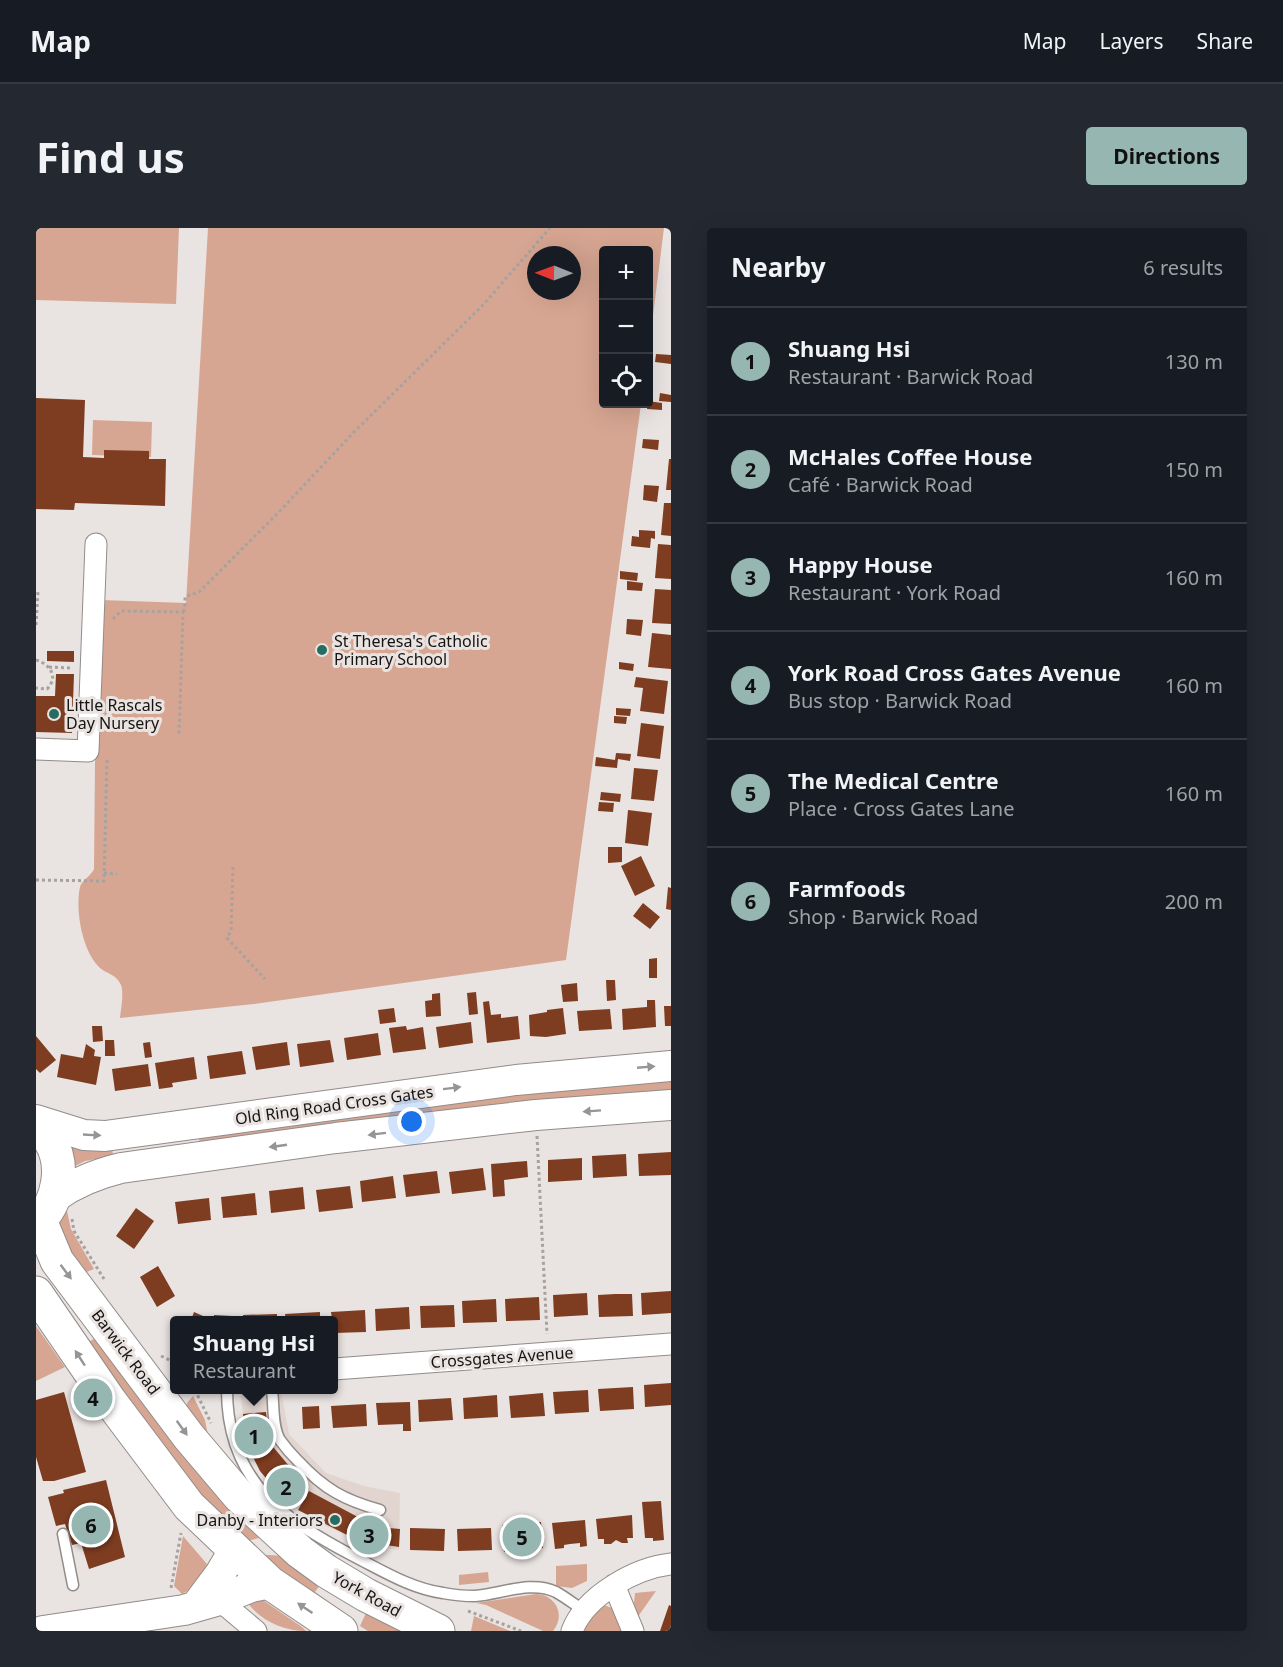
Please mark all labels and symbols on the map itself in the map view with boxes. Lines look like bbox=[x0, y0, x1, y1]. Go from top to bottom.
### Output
north arrow bbox=[527, 246, 581, 300]
place label: St Theresa's Catholic Primary School bbox=[334, 630, 488, 670]
marker: St Theresa's Catholic Primary School bbox=[315, 643, 329, 657]
place label: Little Rascals Day Nursery bbox=[66, 694, 162, 734]
marker: Little Rascals Day Nursery bbox=[47, 707, 61, 721]
one-way arrow bbox=[636, 1062, 655, 1072]
street label: Old Ring Road Cross Gates bbox=[234, 1080, 434, 1130]
one-way arrow bbox=[442, 1084, 461, 1093]
one-way arrow bbox=[582, 1106, 601, 1116]
your location bbox=[397, 1107, 426, 1136]
one-way arrow bbox=[367, 1129, 386, 1138]
one-way arrow bbox=[83, 1131, 102, 1140]
one-way arrow bbox=[268, 1141, 287, 1151]
one-way arrow bbox=[59, 1264, 72, 1280]
street label: Barwick Road bbox=[87, 1305, 165, 1399]
street label: Crossgates Avenue bbox=[430, 1341, 574, 1373]
one-way arrow bbox=[75, 1350, 86, 1366]
pin: 4 bbox=[74, 1376, 112, 1420]
pin: 1 bbox=[234, 1414, 274, 1458]
one-way arrow bbox=[176, 1420, 188, 1436]
pin: 2 bbox=[266, 1464, 306, 1510]
pin: 6 bbox=[72, 1502, 110, 1548]
place label: Danby - Interiors bbox=[197, 1509, 323, 1531]
pin: 3 bbox=[350, 1512, 388, 1558]
marker: Danby - Interiors bbox=[328, 1513, 342, 1527]
pin: 5 bbox=[502, 1514, 542, 1560]
street label: York Road bbox=[329, 1566, 405, 1622]
one-way arrow bbox=[298, 1602, 314, 1614]

